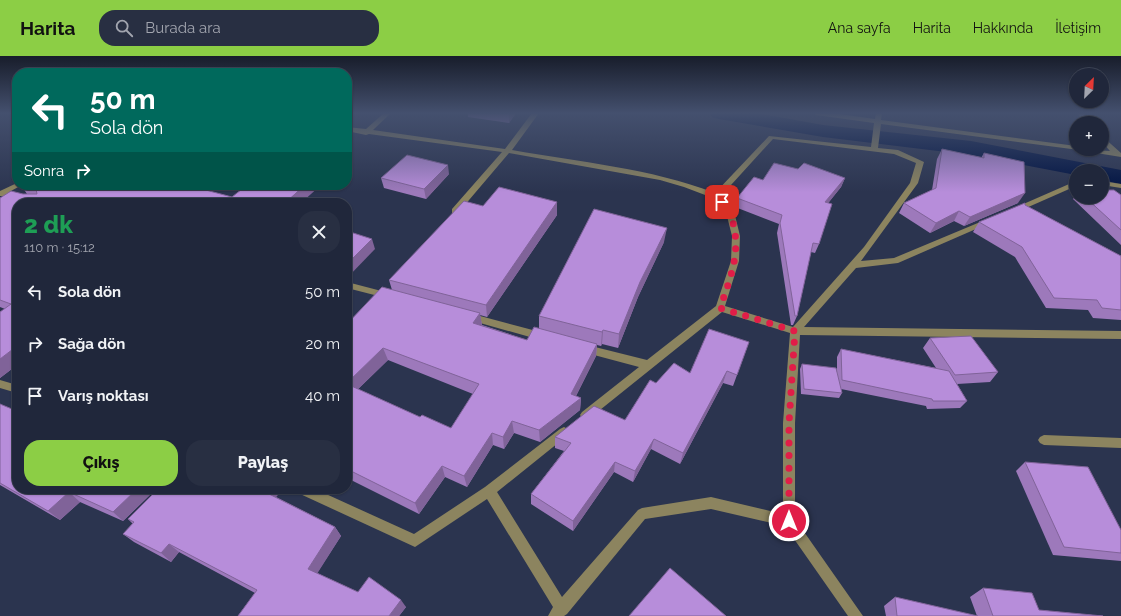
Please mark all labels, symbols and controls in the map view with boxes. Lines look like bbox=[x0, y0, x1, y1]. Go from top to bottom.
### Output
search box bbox=[99, 10, 379, 46]
text: Harita bbox=[20, 17, 75, 39]
icon: search bbox=[113, 17, 135, 39]
text: Burada ara bbox=[145, 19, 221, 37]
text: Ana sayfa bbox=[828, 20, 891, 36]
text: Harita bbox=[913, 20, 951, 36]
text: Hakkında bbox=[973, 20, 1033, 36]
text: İletişim bbox=[1055, 20, 1101, 36]
north arrow bbox=[1069, 68, 1109, 108]
map controls bbox=[1069, 68, 1109, 204]
text: 50 m bbox=[90, 83, 156, 116]
icon: left bbox=[24, 84, 76, 136]
button: + bbox=[1069, 116, 1109, 156]
text: Sola dön bbox=[90, 117, 163, 138]
icon: right bbox=[72, 160, 94, 182]
text: Sonra bbox=[24, 162, 64, 180]
button: − bbox=[1069, 164, 1109, 204]
pin bbox=[705, 185, 739, 219]
icon: arrive bbox=[711, 191, 733, 213]
text: 2 dk bbox=[24, 210, 73, 239]
button: close bbox=[298, 211, 340, 253]
text: 110 m · 15:12 bbox=[24, 240, 95, 255]
icon: left bbox=[24, 281, 46, 303]
text: Sola dön bbox=[58, 283, 121, 301]
text: 50 m bbox=[305, 283, 340, 301]
icon: right bbox=[24, 333, 46, 355]
text: Sağa dön bbox=[58, 335, 125, 353]
text: 20 m bbox=[305, 335, 340, 353]
icon: arrive bbox=[24, 385, 46, 407]
text: Varış noktası bbox=[58, 387, 149, 405]
text: 40 m bbox=[305, 387, 340, 405]
button: Çıkış bbox=[24, 440, 178, 486]
button: Paylaş bbox=[186, 440, 340, 486]
position arrow bbox=[768, 500, 810, 542]

